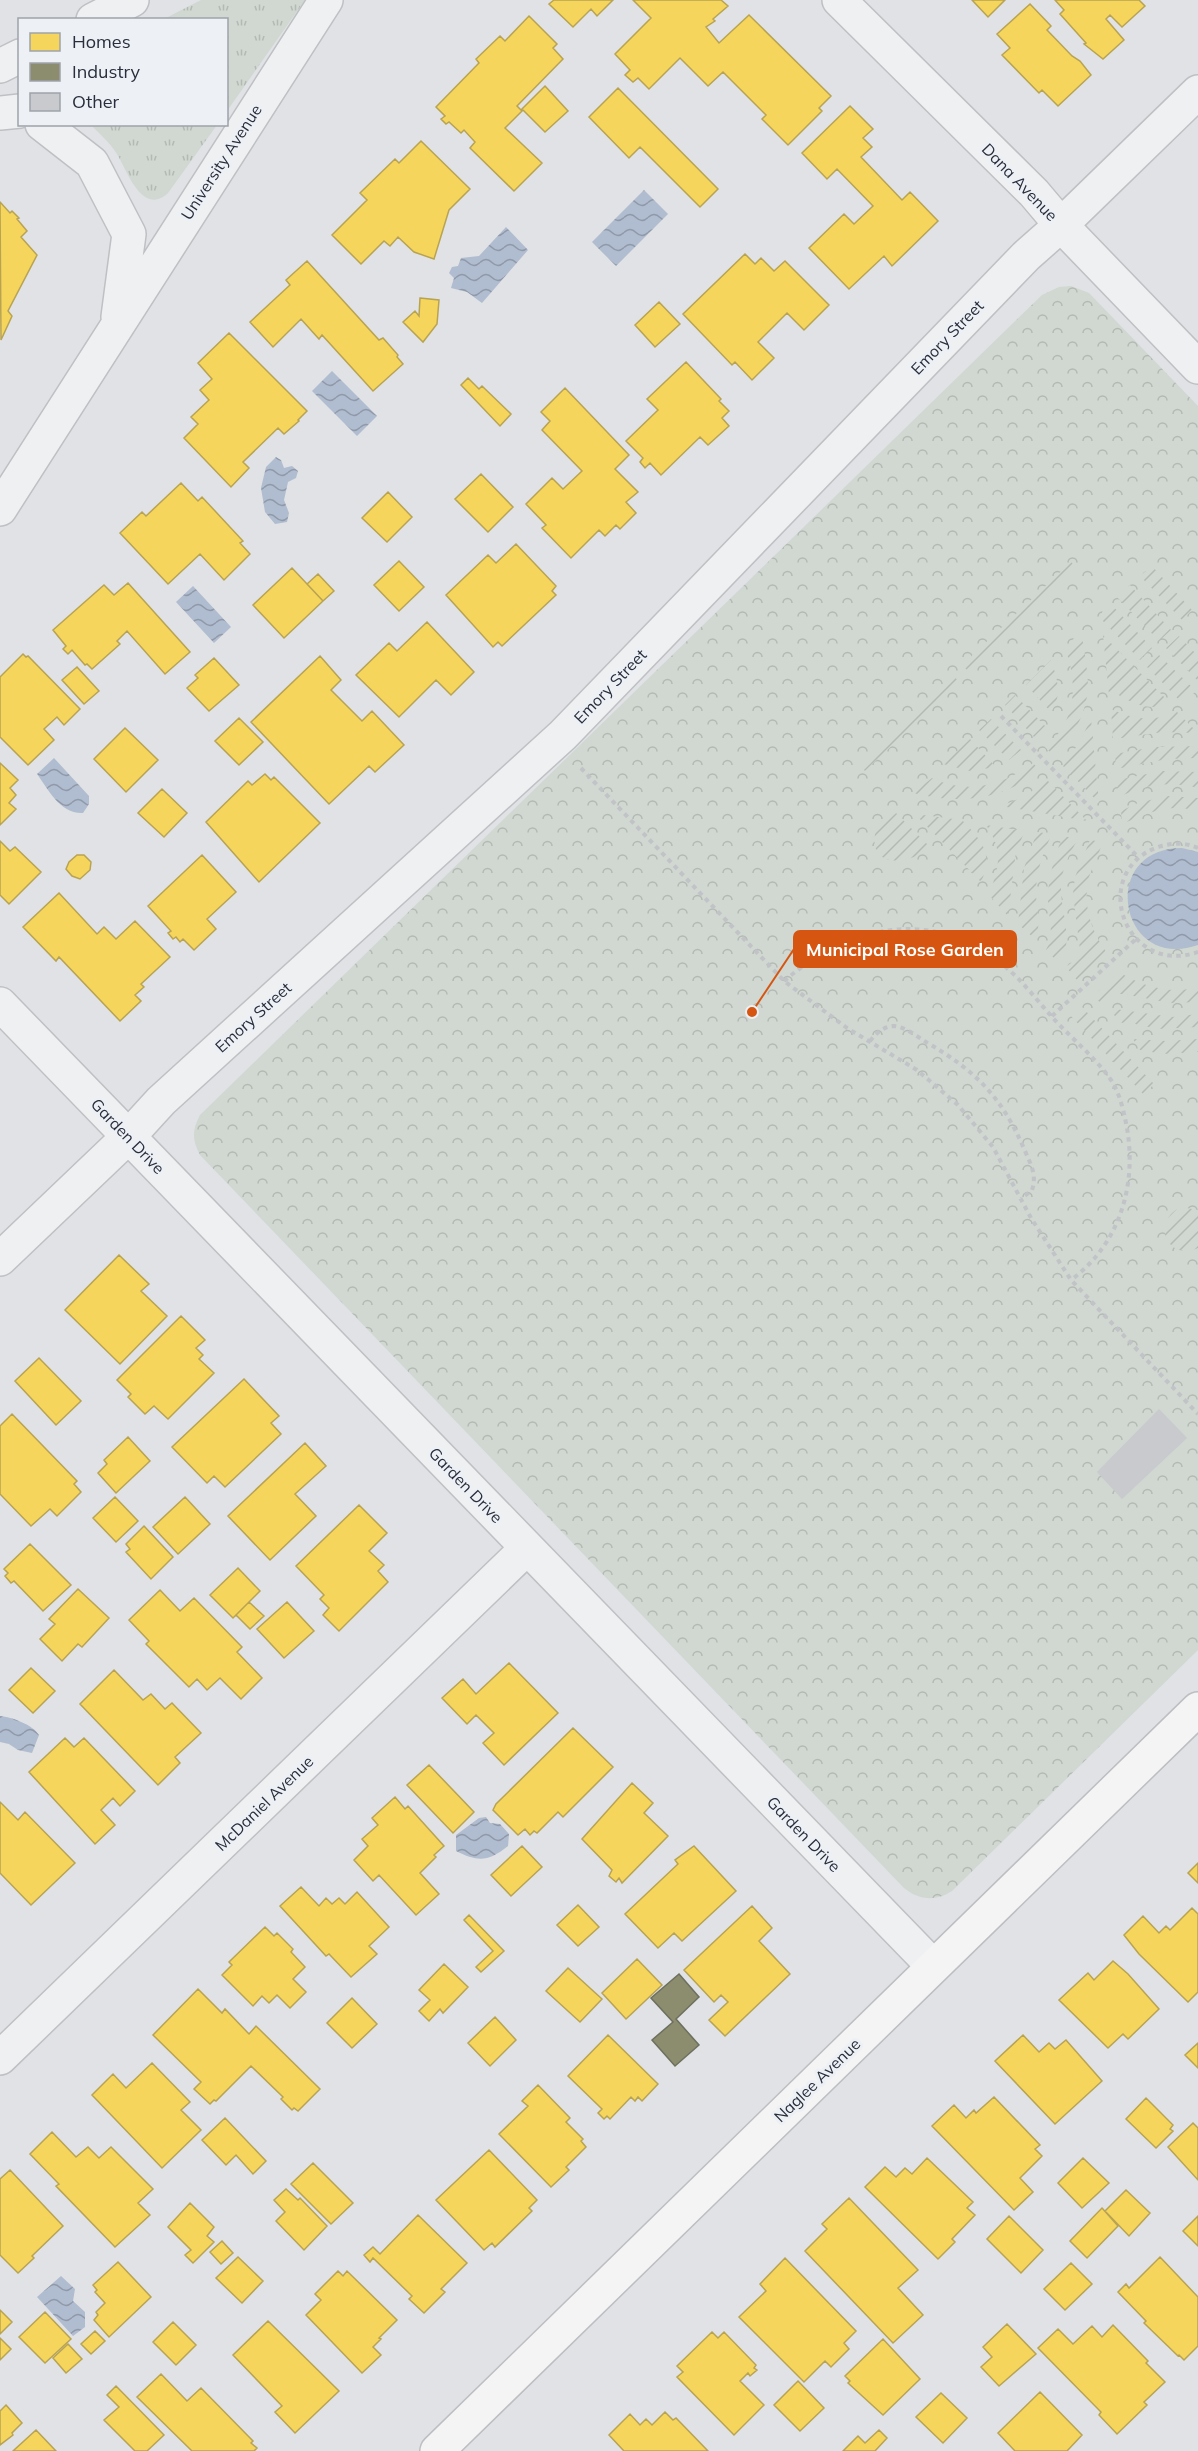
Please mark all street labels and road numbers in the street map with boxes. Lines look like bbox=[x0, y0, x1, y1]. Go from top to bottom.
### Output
street label: University Avenue bbox=[176, 101, 266, 223]
street label: Dana Avenue bbox=[978, 139, 1062, 225]
street label: Emory Street bbox=[907, 295, 988, 378]
street label: Emory Street bbox=[570, 644, 651, 727]
street label: Emory Street bbox=[211, 977, 296, 1056]
street label: Garden Drive bbox=[87, 1094, 169, 1178]
street label: Garden Drive bbox=[425, 1443, 507, 1527]
street label: McDaniel Avenue bbox=[211, 1751, 317, 1855]
street label: Garden Drive bbox=[763, 1792, 845, 1876]
street label: Naglee Avenue bbox=[770, 2034, 864, 2126]

